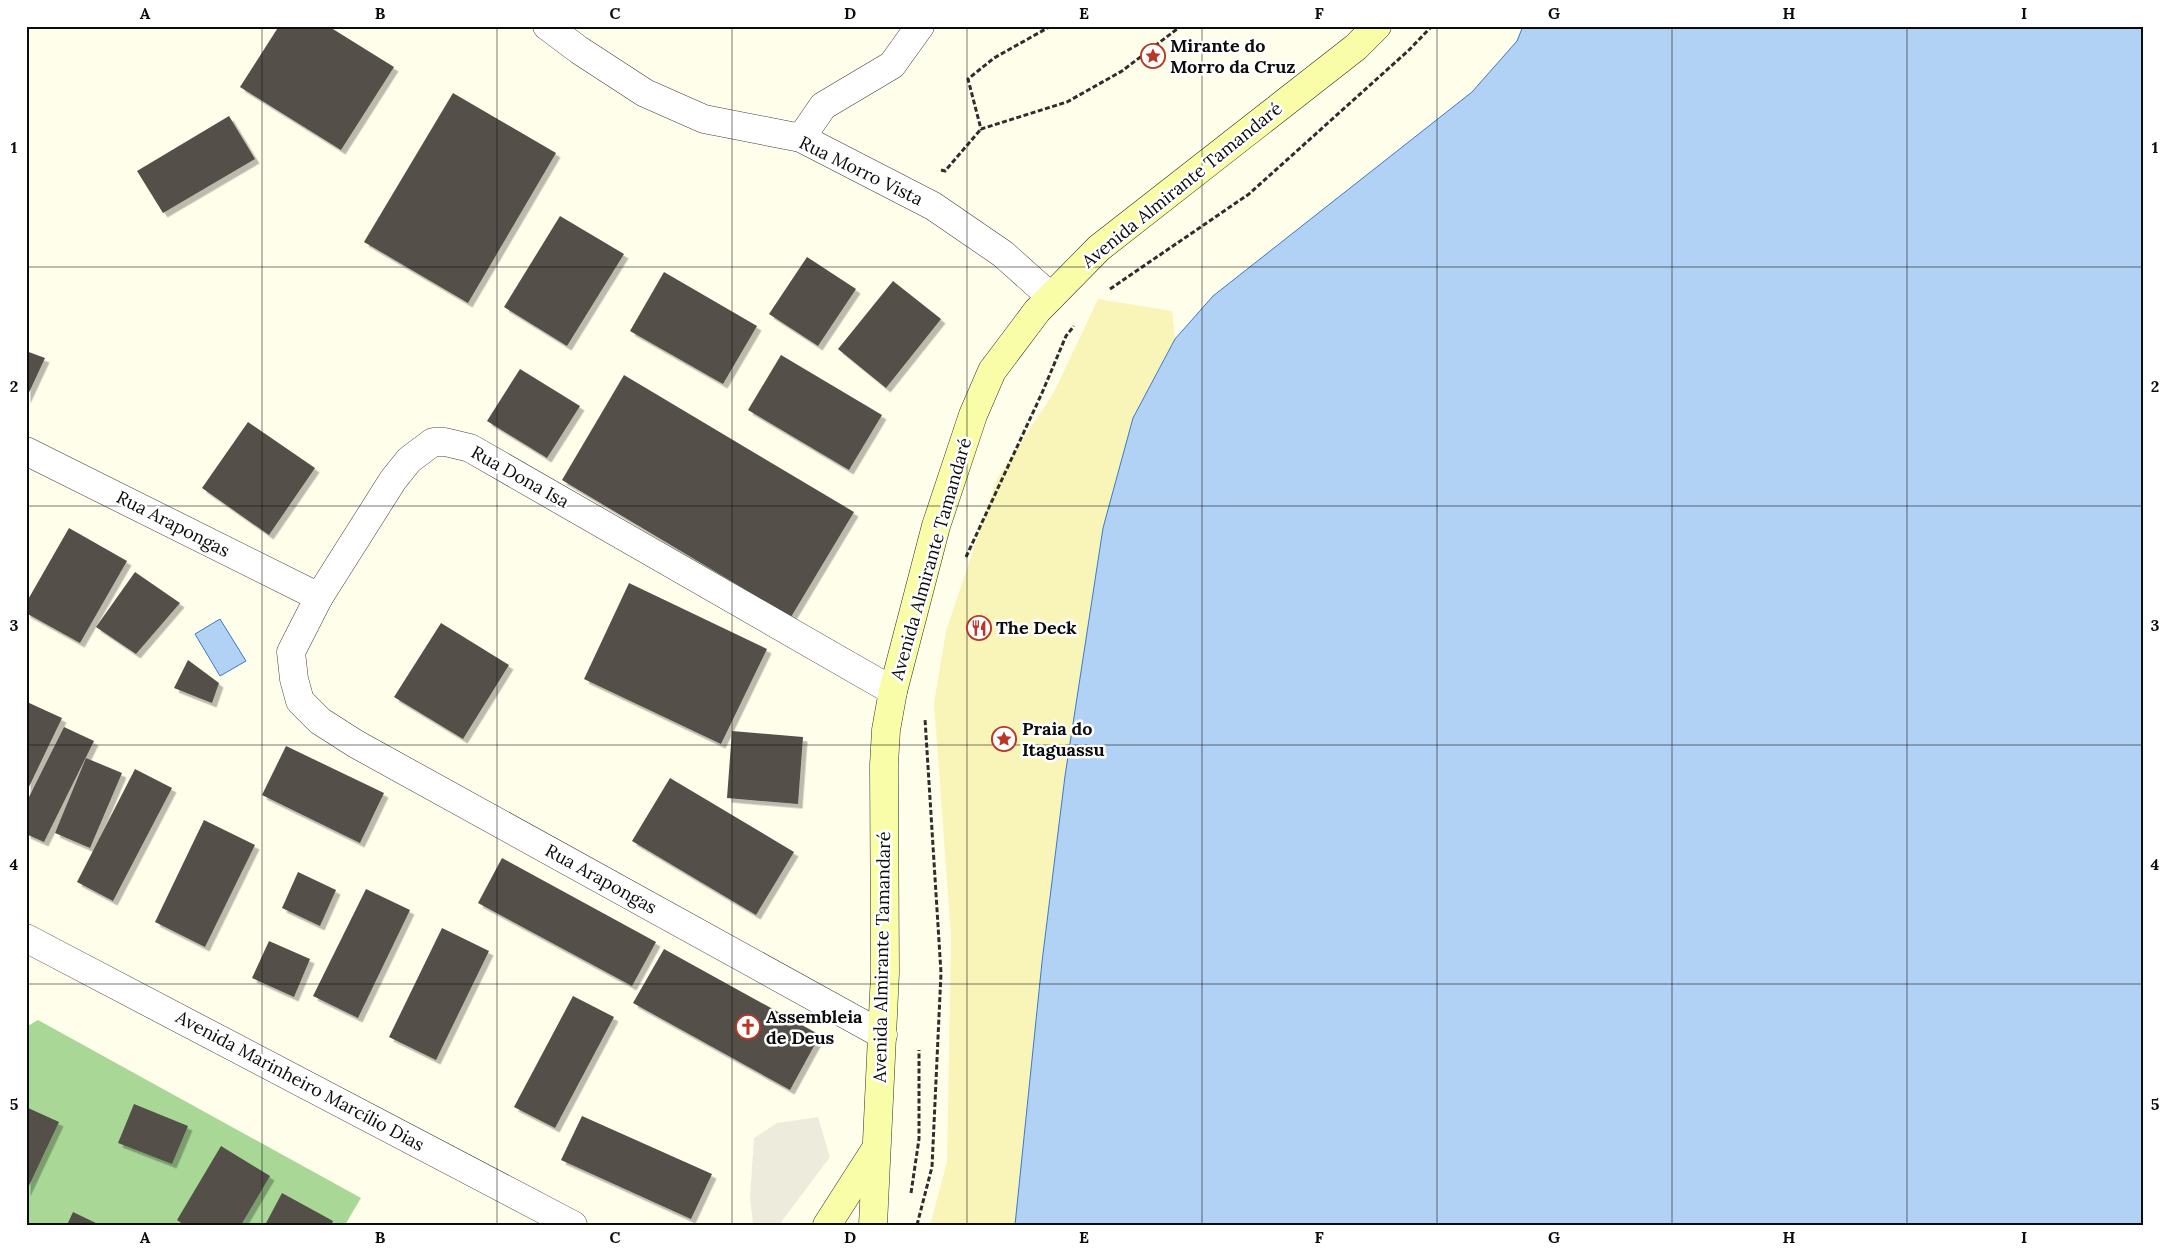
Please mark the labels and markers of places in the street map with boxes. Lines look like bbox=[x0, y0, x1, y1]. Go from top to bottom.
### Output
place label: Mirante do Morro da Cruz bbox=[1170, 34, 1296, 78]
place icon: Mirante do Morro da Cruz bbox=[1140, 43, 1166, 69]
restaurant icon: The Deck bbox=[966, 615, 992, 641]
place label: The Deck bbox=[996, 616, 1077, 639]
place label: Praia do Itaguassu bbox=[1022, 717, 1105, 761]
place icon: Praia do Itaguassu bbox=[991, 726, 1017, 752]
place label: Assembleia de Deus bbox=[766, 1005, 863, 1049]
church icon: Assembleia de Deus bbox=[735, 1014, 761, 1040]

